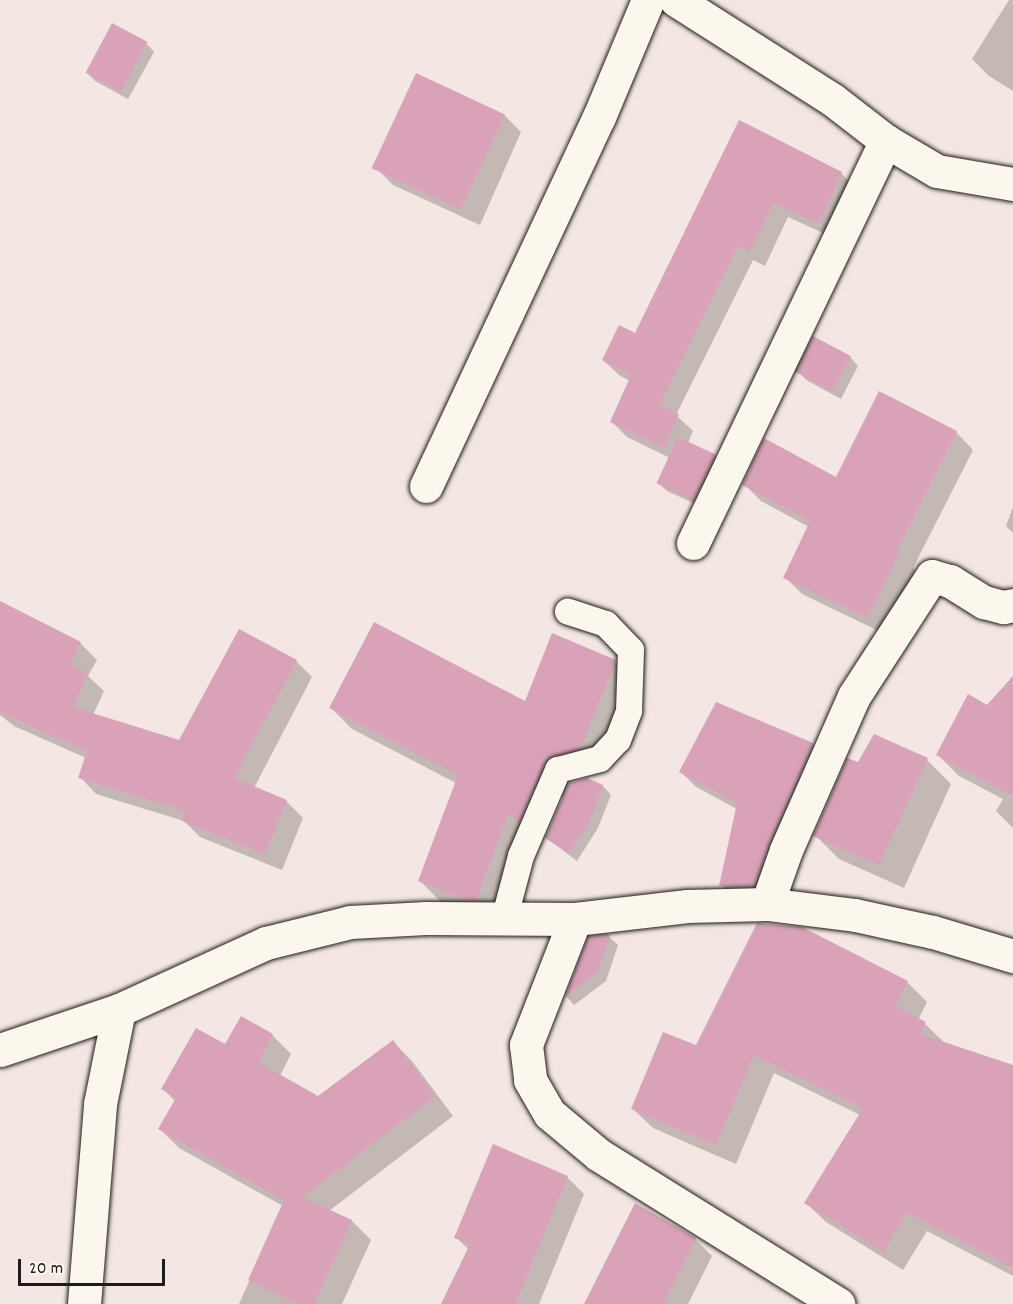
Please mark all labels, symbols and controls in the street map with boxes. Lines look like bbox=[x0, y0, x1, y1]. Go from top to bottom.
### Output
scale bar bbox=[21, 1247, 168, 1285]
text: 20 m bbox=[29, 1257, 63, 1282]

